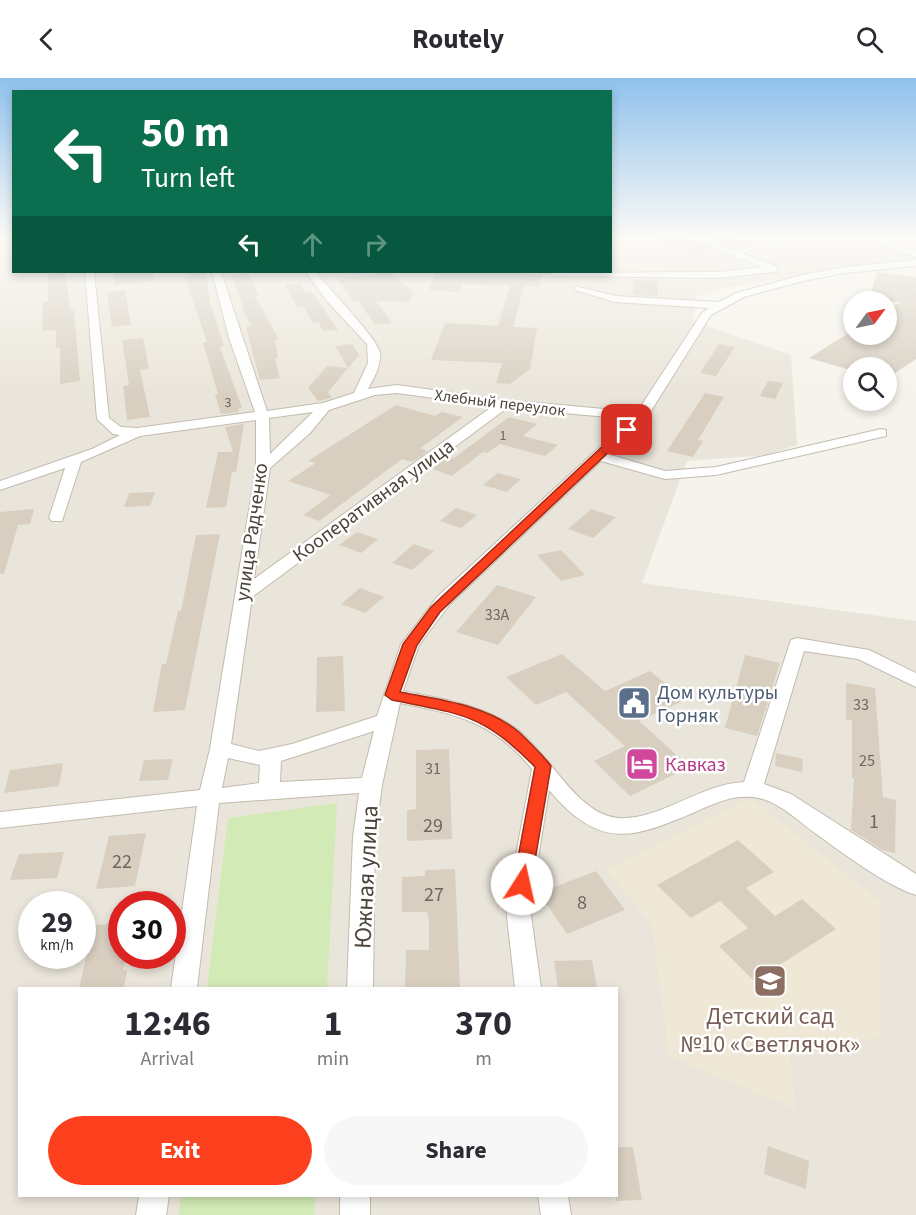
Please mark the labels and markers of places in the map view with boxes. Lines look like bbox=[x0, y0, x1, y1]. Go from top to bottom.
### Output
pin bbox=[601, 404, 652, 455]
place label: Дом культуры Горняк bbox=[657, 679, 778, 730]
public building icon: Дом культуры Горняк bbox=[616, 685, 652, 721]
hotel icon: Кавказ bbox=[624, 746, 660, 782]
place label: Кавказ bbox=[665, 751, 726, 779]
school or university icon: Детский сад №10 «Светлячок» bbox=[752, 963, 788, 999]
place label: Детский сад №10 «Светлячок» bbox=[680, 999, 860, 1062]

